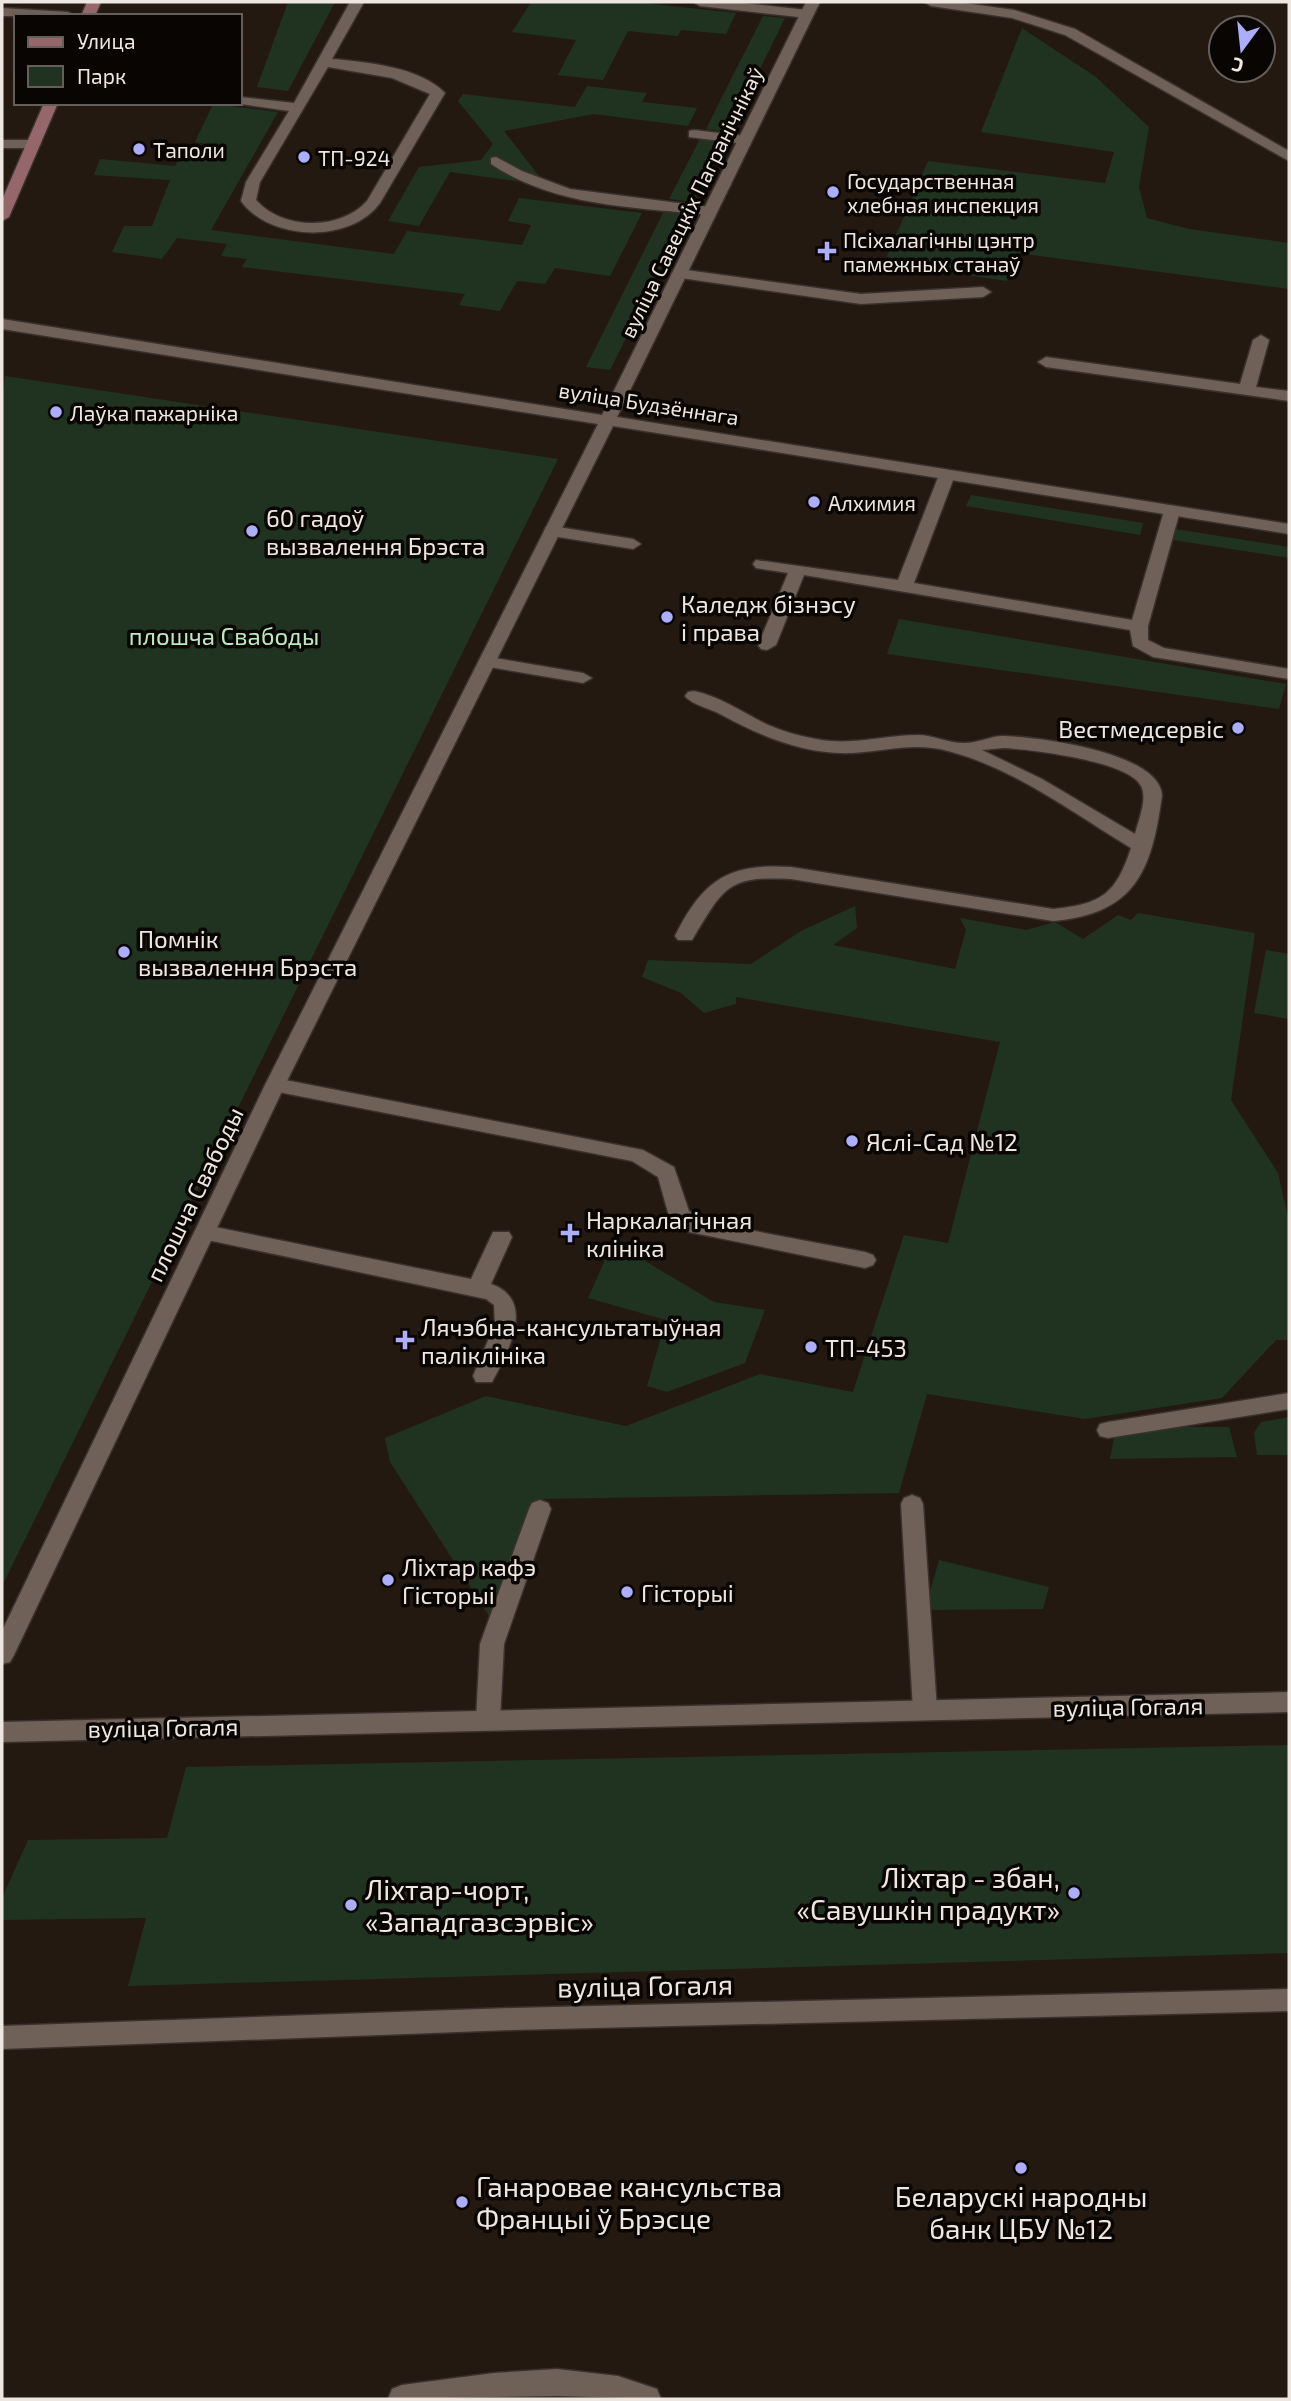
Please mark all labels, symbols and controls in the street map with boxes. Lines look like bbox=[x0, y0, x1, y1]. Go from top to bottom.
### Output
legend bbox=[14, 14, 242, 105]
north arrow bbox=[1207, 14, 1277, 84]
text: Улица bbox=[77, 28, 136, 53]
text: С bbox=[1229, 53, 1246, 78]
street label: вуліца Савецкіх Пагранічнікаў bbox=[614, 62, 769, 342]
text: Парк bbox=[77, 63, 126, 88]
place label: Таполи bbox=[153, 137, 225, 162]
marker: Таполи bbox=[131, 141, 147, 157]
place label: ТП-924 bbox=[318, 145, 390, 170]
marker: ТП-924 bbox=[296, 149, 312, 165]
place label: Государственная хлебная инспекция bbox=[847, 168, 1039, 217]
marker: Государственная хлебная инспекция bbox=[825, 184, 841, 200]
place label: Псіхалагічны цэнтр памежных станаў bbox=[843, 227, 1035, 277]
marker: Псіхалагічны цэнтр памежных станаў bbox=[817, 241, 837, 261]
street label: вуліца Будзённага bbox=[557, 376, 741, 431]
place label: Лаўка пажарніка bbox=[70, 400, 238, 426]
marker: Лаўка пажарніка bbox=[48, 404, 64, 420]
place label: Алхимия bbox=[828, 490, 916, 515]
marker: Алхимия bbox=[806, 494, 822, 510]
place label: 60 гадоў вызвалення Брэста bbox=[266, 503, 485, 560]
marker: 60 гадоў вызвалення Брэста bbox=[244, 523, 260, 539]
place label: Каледж бізнэсу і права bbox=[681, 589, 856, 646]
marker: Каледж бізнэсу і права bbox=[659, 609, 675, 625]
park label: плошча Свабоды bbox=[129, 621, 319, 650]
place label: Вестмедсервіс bbox=[1058, 714, 1224, 743]
marker: Вестмедсервіс bbox=[1230, 720, 1246, 736]
place label: Помнік вызвалення Брэста bbox=[138, 924, 357, 981]
marker: Помнік вызвалення Брэста bbox=[116, 944, 132, 960]
street label: плошча Свабоды bbox=[139, 1102, 249, 1286]
place label: Яслі-Сад №12 bbox=[866, 1127, 1018, 1156]
marker: Яслі-Сад №12 bbox=[844, 1133, 860, 1149]
place label: Наркалагічная клініка bbox=[586, 1205, 752, 1262]
marker: Наркалагічная клініка bbox=[560, 1223, 580, 1243]
place label: Лячэбна-кансультатыўная паліклініка bbox=[421, 1312, 722, 1369]
marker: Лячэбна-кансультатыўная паліклініка bbox=[395, 1330, 415, 1350]
place label: ТП-453 bbox=[825, 1333, 907, 1362]
marker: ТП-453 bbox=[803, 1339, 819, 1355]
place label: Ліхтар кафэ Гісторыі bbox=[402, 1552, 536, 1609]
marker: Ліхтар кафэ Гісторыі bbox=[380, 1572, 396, 1588]
place label: Гісторыі bbox=[641, 1578, 734, 1607]
marker: Гісторыі bbox=[619, 1584, 635, 1600]
street label: вуліца Гогаля bbox=[1052, 1690, 1204, 1723]
street label: вуліца Гогаля bbox=[87, 1711, 239, 1744]
place label: Ліхтар - збан, «Савушкін прадукт» bbox=[796, 1860, 1060, 1926]
place label: Ліхтар-чорт, «Западгазсэрвіс» bbox=[365, 1872, 594, 1938]
marker: Ліхтар - збан, «Савушкін прадукт» bbox=[1066, 1885, 1082, 1901]
marker: Ліхтар-чорт, «Западгазсэрвіс» bbox=[343, 1897, 359, 1913]
street label: вуліца Гогаля bbox=[557, 1966, 733, 2004]
marker: Беларускі народны банк ЦБУ №12 bbox=[1013, 2160, 1029, 2176]
place label: Ганаровае кансульства Францыі ў Брэсце bbox=[476, 2169, 782, 2235]
place label: Беларускі народны банк ЦБУ №12 bbox=[895, 2179, 1147, 2245]
marker: Ганаровае кансульства Францыі ў Брэсце bbox=[454, 2194, 470, 2210]

